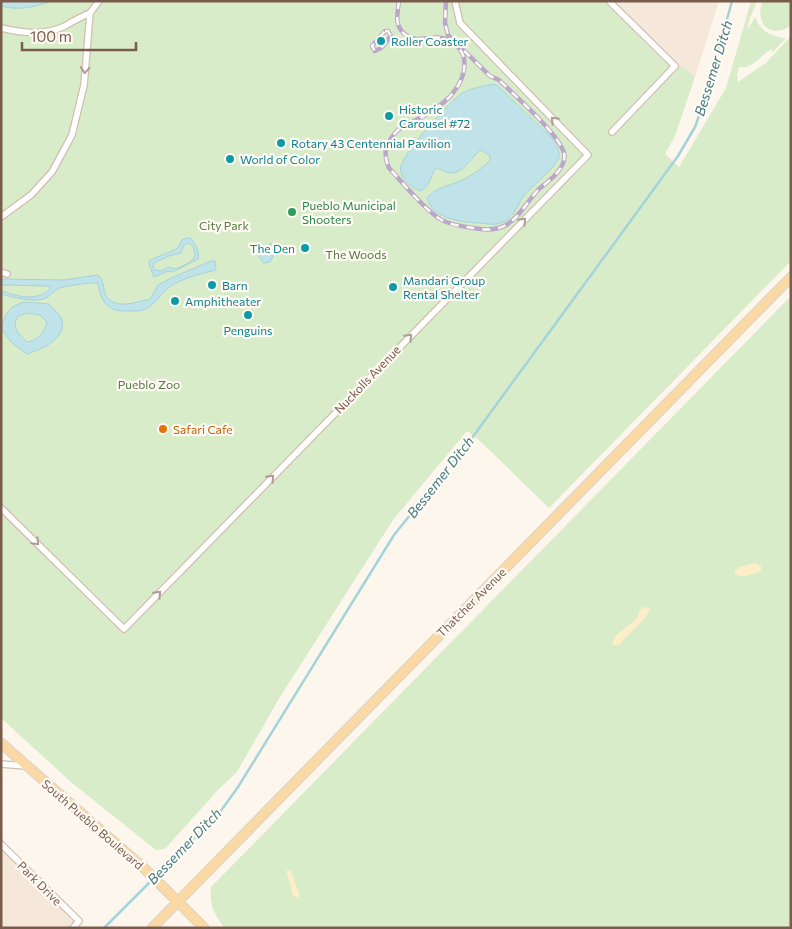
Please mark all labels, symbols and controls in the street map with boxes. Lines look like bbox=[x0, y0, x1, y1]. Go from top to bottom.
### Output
water label: Bessemer Ditch bbox=[690, 18, 736, 118]
scale bar bbox=[22, 20, 136, 52]
text: 100 m bbox=[30, 27, 72, 45]
place label: Roller Coaster bbox=[391, 34, 469, 48]
marker: Roller Coaster bbox=[375, 35, 387, 47]
one-way arrow bbox=[80, 66, 91, 74]
place label: Historic Carousel #72 bbox=[399, 102, 471, 130]
marker: Historic Carousel #72 bbox=[383, 110, 395, 122]
one-way arrow bbox=[551, 116, 560, 125]
place label: Rotary 43 Centennial Pavilion bbox=[291, 136, 451, 150]
marker: Rotary 43 Centennial Pavilion bbox=[275, 137, 287, 149]
place label: World of Color bbox=[240, 152, 320, 166]
marker: World of Color bbox=[224, 153, 236, 165]
place label: Pueblo Municipal Shooters bbox=[302, 198, 396, 226]
marker: Pueblo Municipal Shooters bbox=[286, 206, 298, 218]
one-way arrow bbox=[517, 217, 526, 226]
park label: City Park bbox=[199, 218, 249, 232]
place label: The Den bbox=[250, 241, 295, 255]
marker: The Den bbox=[299, 242, 311, 254]
park label: The Woods bbox=[325, 247, 387, 261]
place label: Mandari Group Rental Shelter bbox=[403, 273, 485, 301]
place label: Barn bbox=[222, 278, 248, 292]
marker: Barn bbox=[206, 279, 218, 291]
marker: Mandari Group Rental Shelter bbox=[387, 281, 399, 293]
place label: Amphitheater bbox=[185, 294, 261, 308]
marker: Amphitheater bbox=[169, 295, 181, 307]
marker: Penguins bbox=[242, 309, 254, 321]
place label: Penguins bbox=[223, 323, 273, 337]
one-way arrow bbox=[403, 333, 412, 342]
street label: Nuckolls Avenue bbox=[331, 342, 403, 416]
park label: Pueblo Zoo bbox=[118, 377, 180, 391]
place label: Safari Cafe bbox=[173, 422, 233, 436]
marker: Safari Cafe bbox=[157, 423, 169, 435]
water label: Bessemer Ditch bbox=[403, 433, 477, 521]
one-way arrow bbox=[265, 475, 274, 484]
one-way arrow bbox=[30, 537, 39, 546]
street label: Thatcher Avenue bbox=[434, 565, 508, 639]
one-way arrow bbox=[152, 591, 161, 600]
street label: South Pueblo Boulevard bbox=[39, 776, 147, 872]
water label: Bessemer Ditch bbox=[144, 805, 224, 887]
street label: Park Drive bbox=[15, 858, 65, 908]

